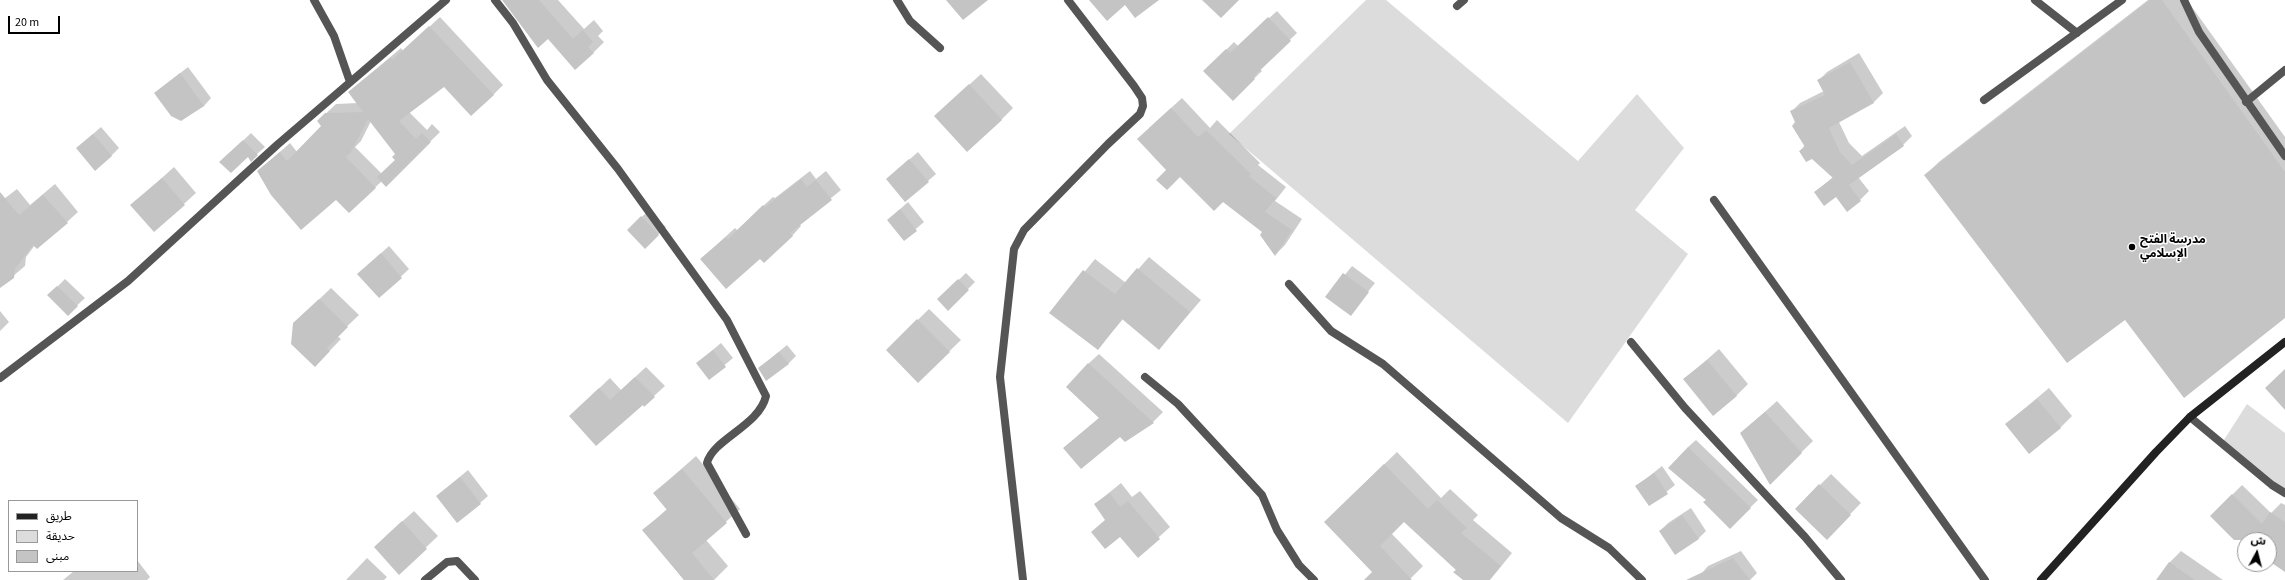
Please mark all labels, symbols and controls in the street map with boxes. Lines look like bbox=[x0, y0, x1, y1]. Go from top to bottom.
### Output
scale bar bbox=[10, 8, 62, 34]
text: 20 m bbox=[15, 14, 39, 31]
place label: مدرسة الفتح الإسلامي bbox=[2140, 233, 2206, 261]
marker: مدرسة الفتح الإسلامي bbox=[2127, 242, 2137, 252]
legend bbox=[8, 500, 138, 572]
text: طريق bbox=[46, 508, 72, 525]
text: حديقة bbox=[46, 528, 75, 545]
north arrow bbox=[2237, 532, 2277, 572]
text: ش bbox=[2250, 532, 2267, 549]
text: مبنى bbox=[46, 548, 69, 565]

